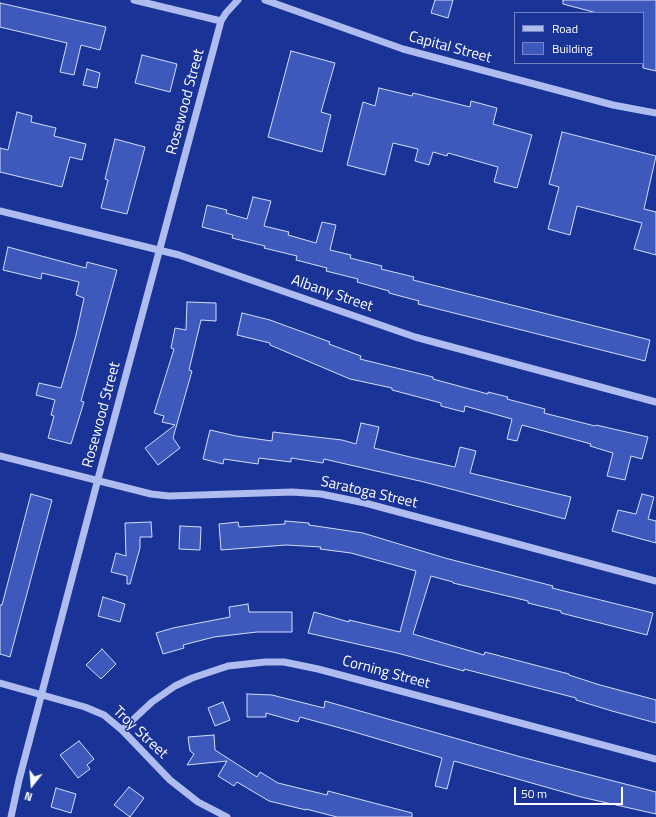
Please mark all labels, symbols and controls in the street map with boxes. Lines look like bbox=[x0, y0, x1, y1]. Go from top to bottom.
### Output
legend bbox=[514, 12, 644, 64]
text: Road bbox=[552, 19, 578, 38]
street label: Capital Street bbox=[407, 28, 493, 68]
text: Building bbox=[552, 39, 593, 58]
street label: Rosewood Street bbox=[163, 47, 209, 157]
street label: Albany Street bbox=[289, 272, 375, 316]
street label: Rosewood Street bbox=[79, 360, 125, 470]
street label: Saratoga Street bbox=[319, 473, 419, 513]
street label: Corning Street bbox=[340, 653, 432, 693]
street label: Troy Street bbox=[109, 703, 171, 763]
north arrow bbox=[12, 765, 52, 805]
scale bar bbox=[516, 779, 625, 805]
text: 50 m bbox=[521, 784, 547, 803]
text: N bbox=[23, 788, 34, 805]

